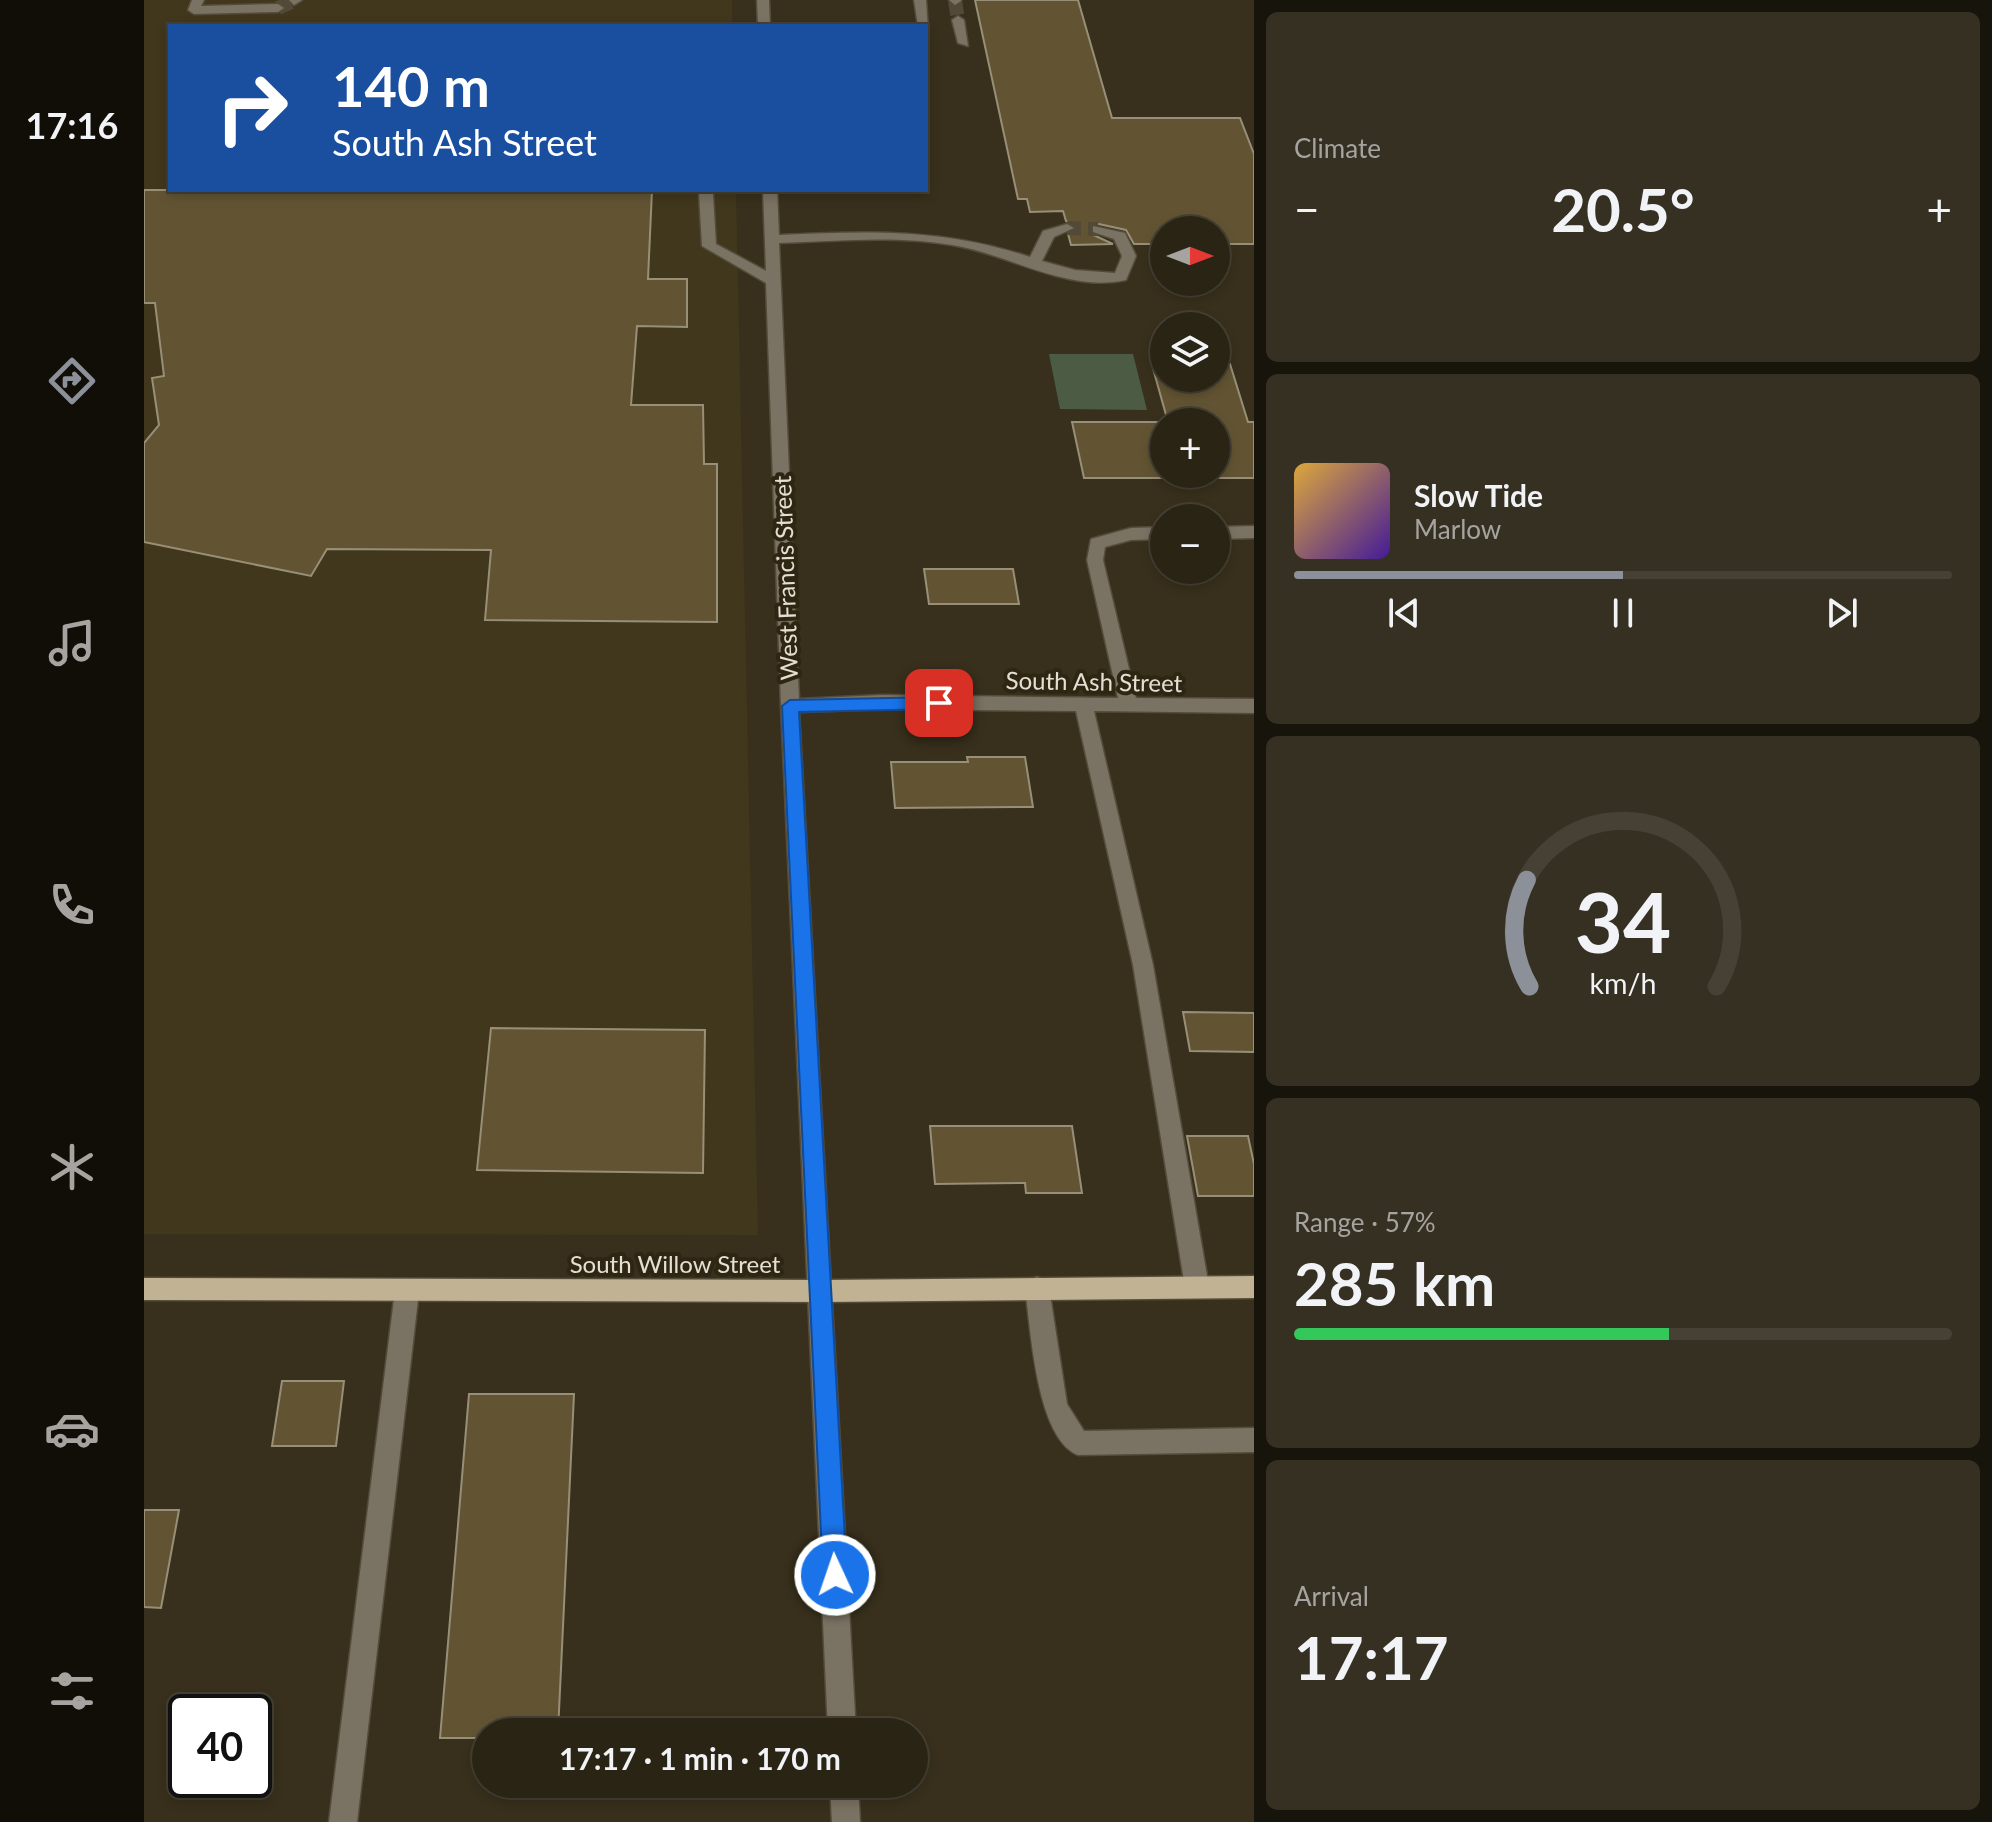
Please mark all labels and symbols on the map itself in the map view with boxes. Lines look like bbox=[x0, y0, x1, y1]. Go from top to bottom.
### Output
north arrow bbox=[1150, 216, 1230, 296]
street label: West Francis Street bbox=[767, 475, 803, 681]
street label: South Ash Street bbox=[1005, 665, 1183, 697]
pin bbox=[905, 669, 973, 737]
street label: South Willow Street bbox=[570, 1249, 781, 1278]
position arrow bbox=[793, 1533, 877, 1617]
speed limit sign: 40 bbox=[168, 1694, 272, 1798]

